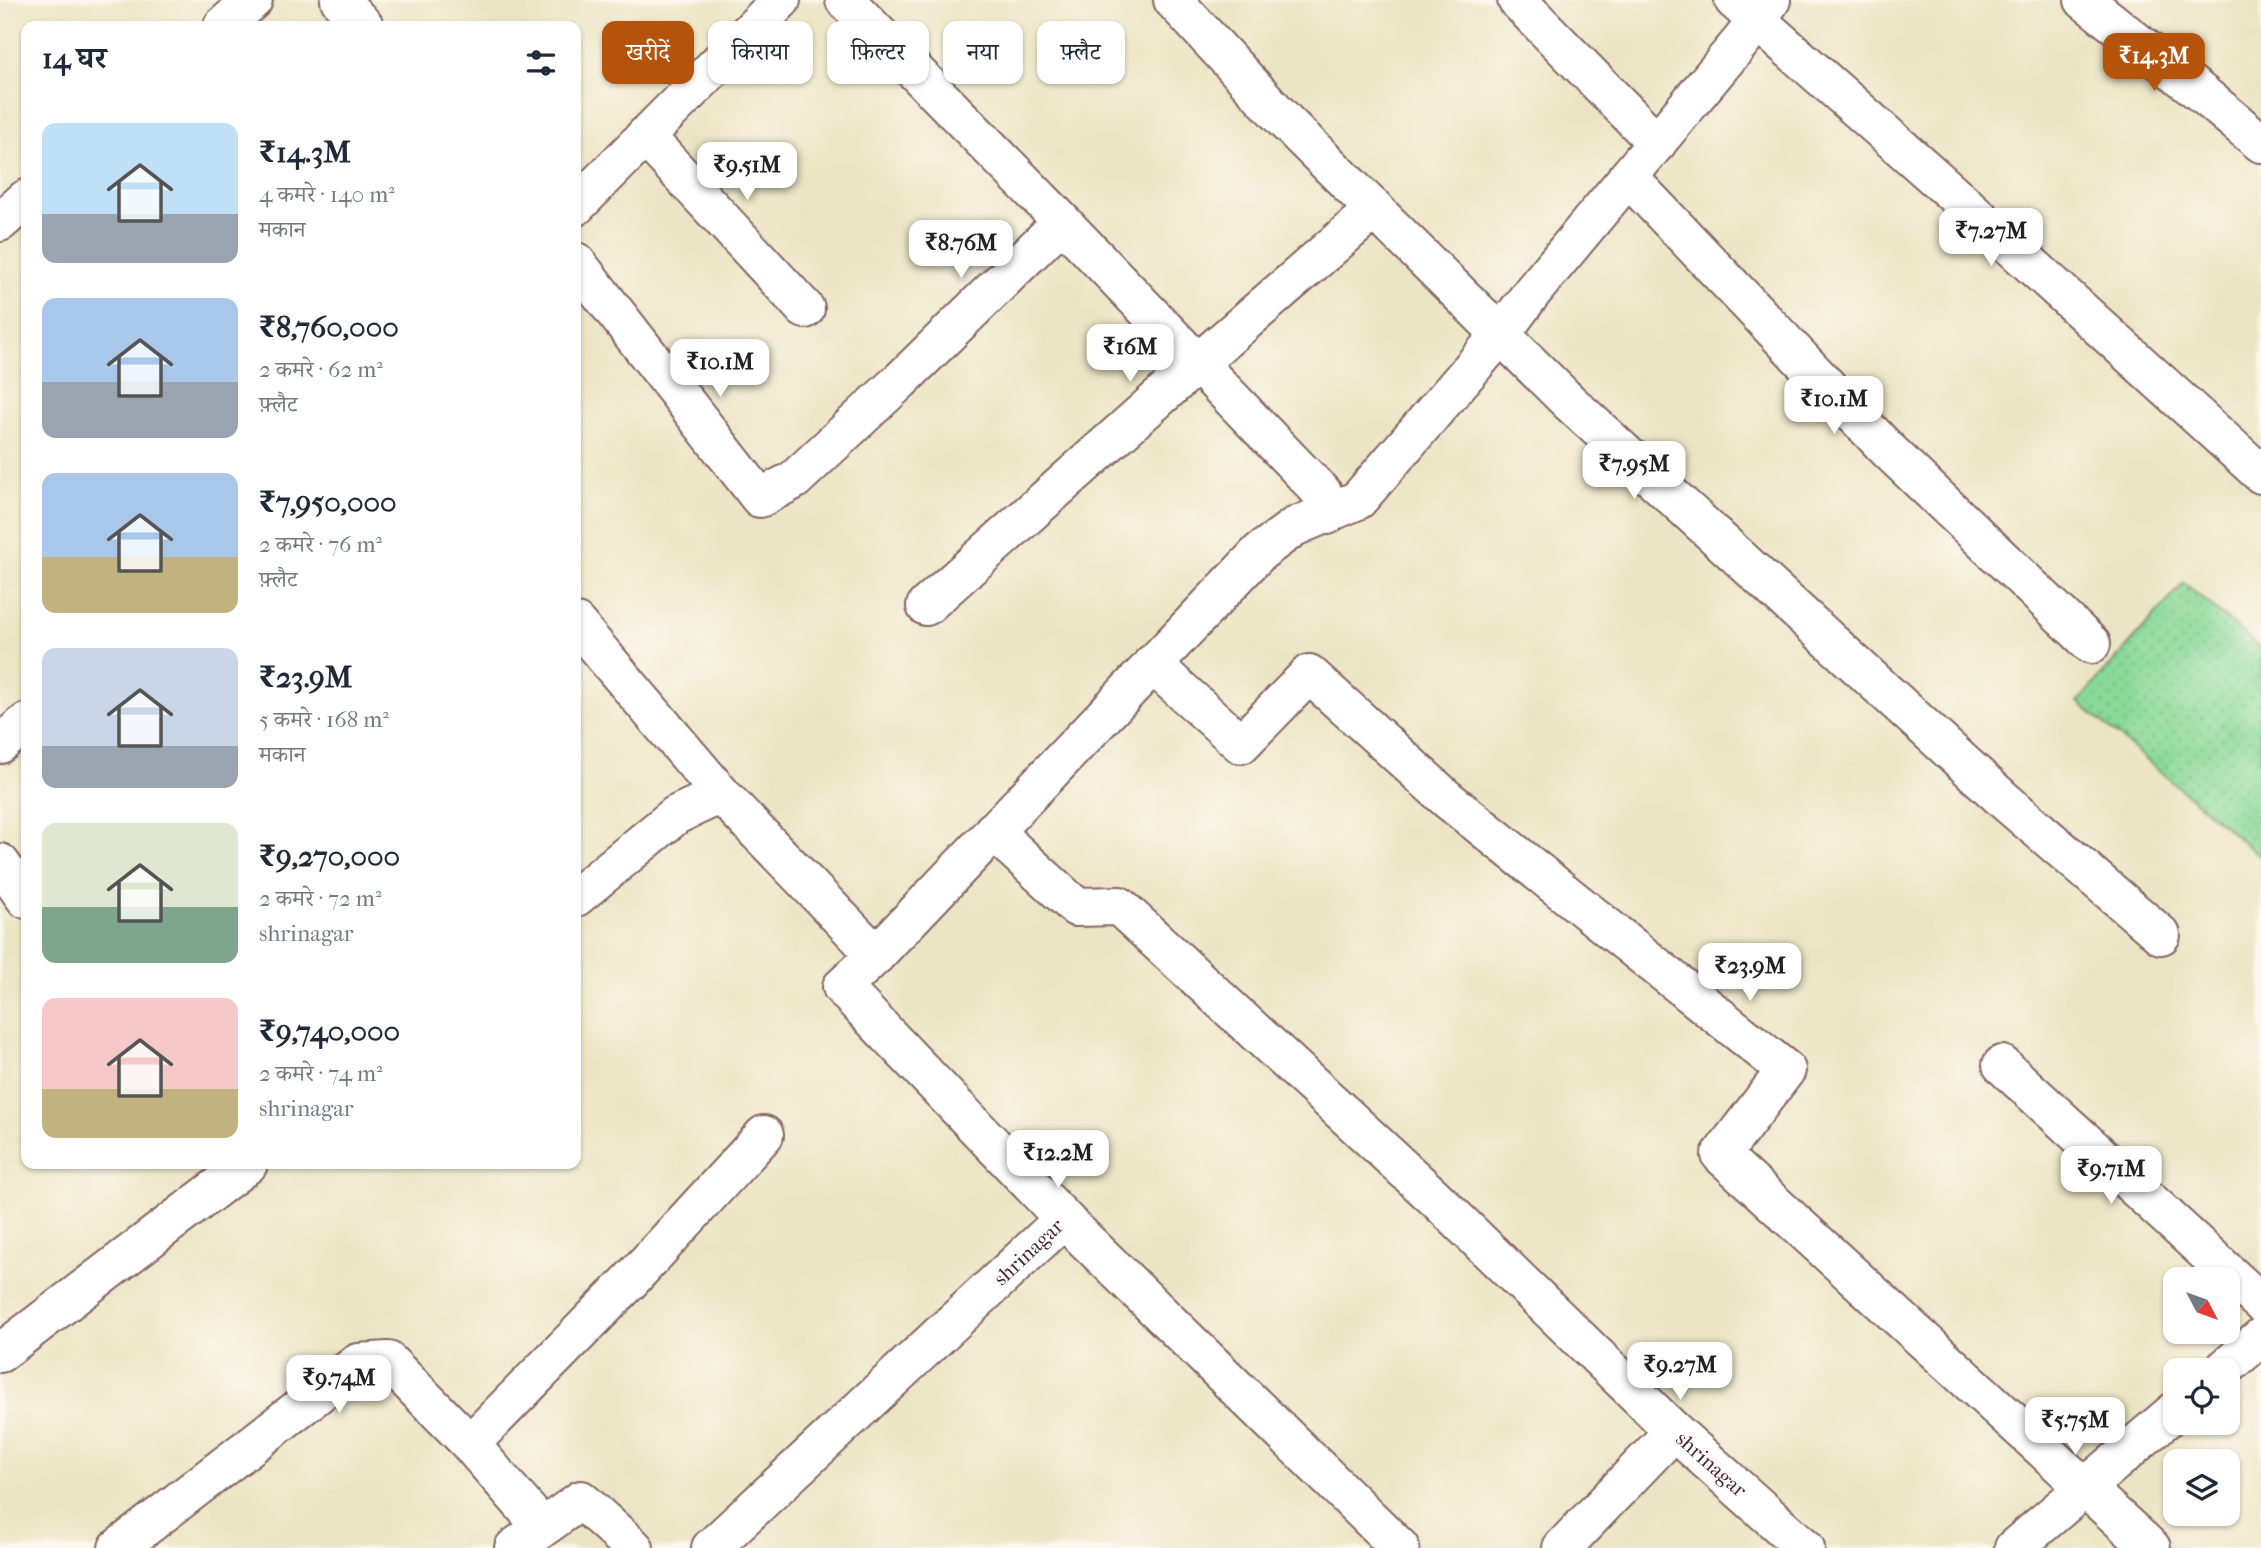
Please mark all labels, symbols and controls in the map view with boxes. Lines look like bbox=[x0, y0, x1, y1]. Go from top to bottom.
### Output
chip: खरीदें bbox=[602, 21, 694, 84]
chip: किराया bbox=[708, 21, 813, 84]
chip: फ़िल्टर bbox=[827, 21, 929, 84]
chip: नया bbox=[943, 21, 1023, 84]
chip: फ़्लैट bbox=[1037, 21, 1125, 84]
pin: ₹14.3M bbox=[2097, 34, 2211, 93]
text: 14 घर bbox=[42, 41, 107, 76]
text: ₹14.3M bbox=[2119, 42, 2189, 69]
icon: filters bbox=[522, 44, 560, 82]
text: ₹14.3M bbox=[259, 135, 351, 170]
pin: ₹9.51M bbox=[690, 142, 804, 202]
icon: home bbox=[98, 151, 182, 235]
text: ₹9.51M bbox=[713, 151, 781, 178]
text: 4 कमरे · 140 m² bbox=[259, 181, 395, 208]
pin: ₹7.27M bbox=[1934, 208, 2048, 268]
text: मकान bbox=[259, 216, 306, 243]
text: ₹7.27M bbox=[1955, 217, 2027, 244]
pin: ₹8.76M bbox=[904, 220, 1018, 280]
text: ₹8.76M bbox=[925, 229, 997, 256]
text: ₹8,760,000 bbox=[259, 310, 399, 345]
pin: ₹16M bbox=[1089, 324, 1171, 384]
icon: home bbox=[98, 326, 182, 410]
text: ₹16M bbox=[1103, 333, 1157, 360]
pin: ₹10.1M bbox=[663, 340, 777, 399]
text: ₹10.1M bbox=[686, 348, 754, 375]
text: 2 कमरे · 62 m² bbox=[259, 356, 383, 383]
pin: ₹10.1M bbox=[1777, 376, 1891, 436]
text: ₹10.1M bbox=[1800, 385, 1868, 412]
text: फ़्लैट bbox=[259, 391, 297, 418]
pin: ₹7.95M bbox=[1577, 442, 1691, 501]
text: ₹7.95M bbox=[1599, 450, 1669, 477]
text: ₹7,950,000 bbox=[259, 485, 397, 520]
icon: home bbox=[98, 501, 182, 585]
text: 2 कमरे · 76 m² bbox=[259, 531, 382, 558]
text: फ़्लैट bbox=[259, 566, 297, 593]
text: ₹23.9M bbox=[259, 660, 352, 695]
icon: home bbox=[98, 676, 182, 760]
text: 5 कमरे · 168 m² bbox=[259, 706, 389, 733]
text: मकान bbox=[259, 741, 306, 768]
text: ₹9,270,000 bbox=[259, 839, 400, 874]
icon: home bbox=[98, 851, 182, 935]
text: 2 कमरे · 72 m² bbox=[259, 885, 381, 912]
text: shrinagar bbox=[259, 920, 354, 947]
pin: ₹23.9M bbox=[1693, 944, 1807, 1003]
text: ₹23.9M bbox=[1714, 952, 1786, 979]
text: ₹9,740,000 bbox=[259, 1014, 400, 1049]
icon: home bbox=[98, 1026, 182, 1110]
text: 2 कमरे · 74 m² bbox=[259, 1060, 383, 1087]
text: shrinagar bbox=[259, 1095, 354, 1122]
pin: ₹12.2M bbox=[1001, 1130, 1115, 1190]
text: ₹12.2M bbox=[1023, 1139, 1093, 1166]
pin: ₹9.71M bbox=[2054, 1146, 2168, 1206]
text: ₹9.71M bbox=[2077, 1155, 2145, 1182]
street label: shrinagar bbox=[989, 1214, 1068, 1290]
north arrow bbox=[2163, 1267, 2240, 1344]
map controls bbox=[2163, 1267, 2240, 1526]
pin: ₹9.27M bbox=[1623, 1342, 1737, 1402]
text: ₹9.27M bbox=[1643, 1351, 1717, 1378]
pin: ₹9.74M bbox=[282, 1356, 396, 1415]
button: locate bbox=[2163, 1358, 2240, 1435]
text: ₹9.74M bbox=[302, 1364, 376, 1391]
pin: ₹5.75M bbox=[2018, 1398, 2132, 1457]
text: ₹5.75M bbox=[2041, 1406, 2109, 1433]
street label: shrinagar bbox=[1671, 1427, 1752, 1502]
button: layers bbox=[2163, 1449, 2240, 1526]

